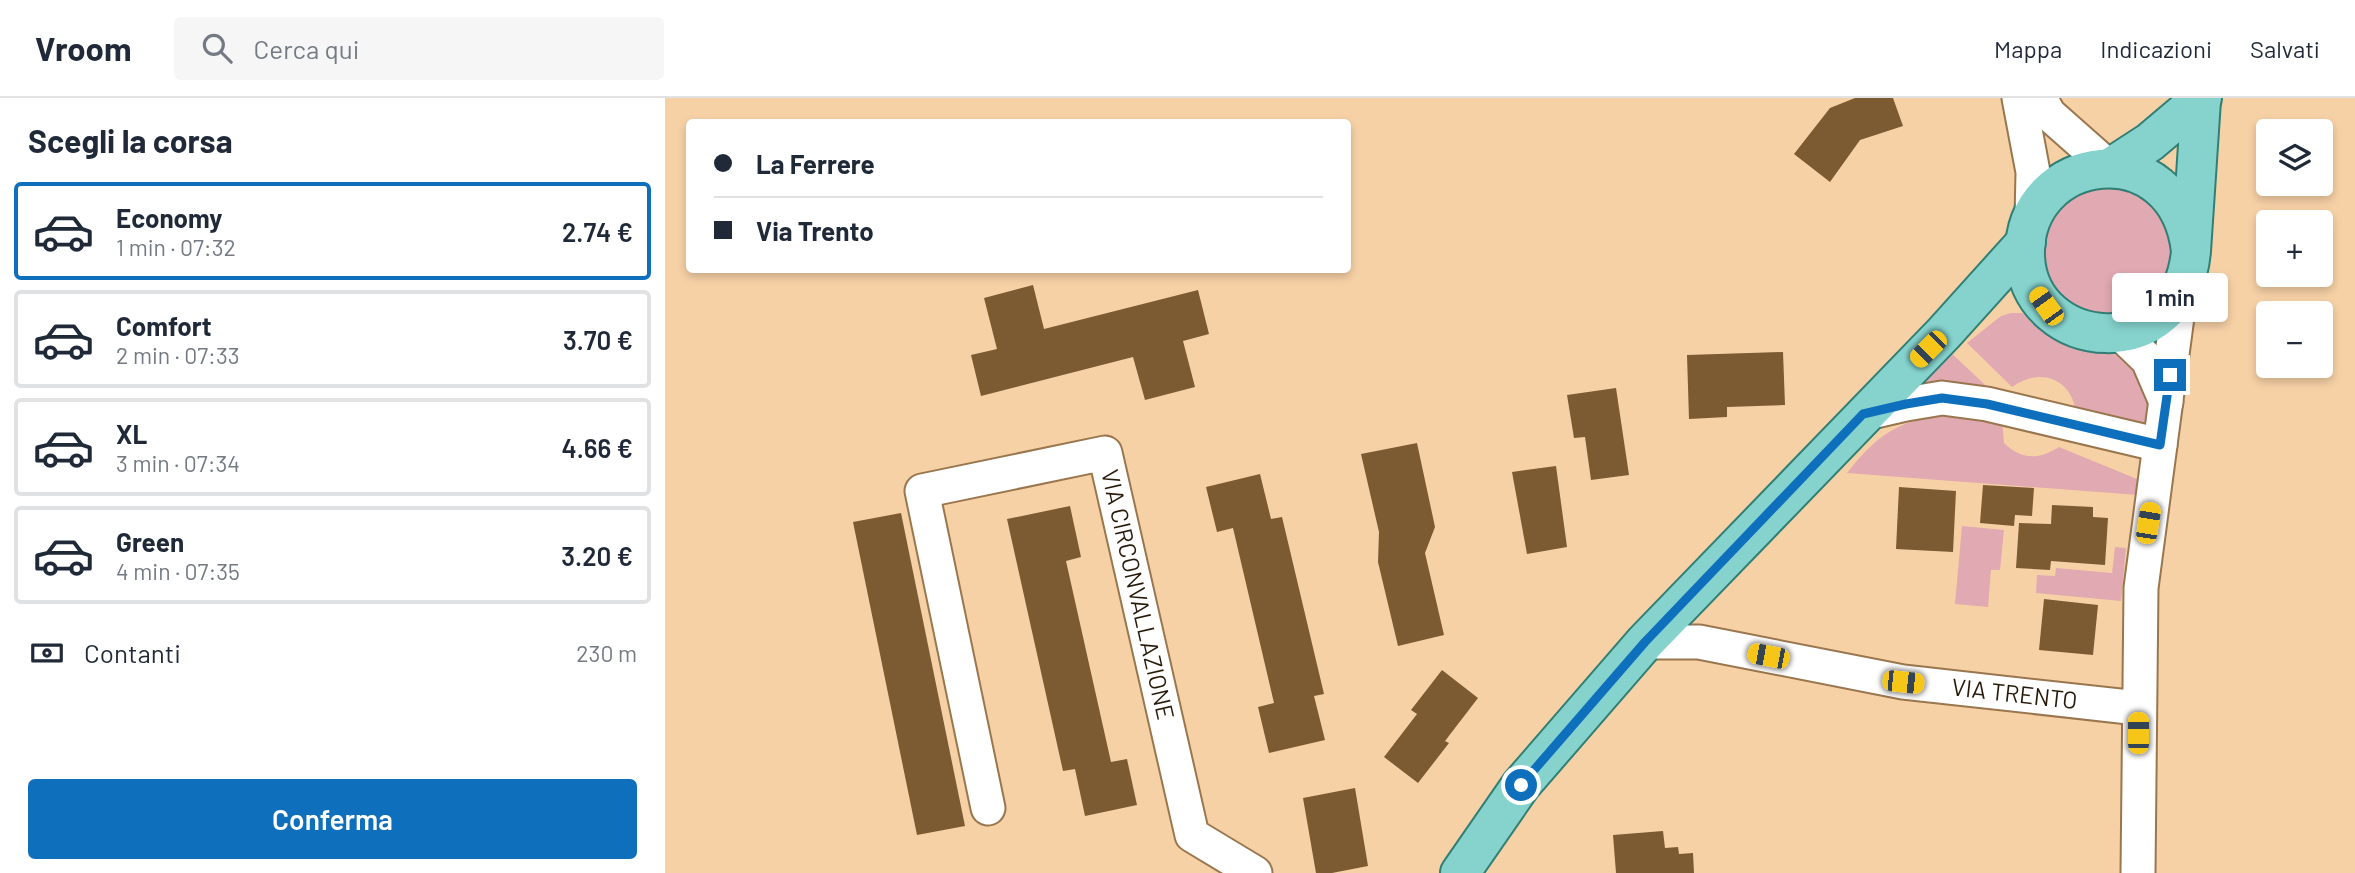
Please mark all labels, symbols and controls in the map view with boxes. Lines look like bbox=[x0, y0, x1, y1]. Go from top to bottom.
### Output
search box bbox=[174, 17, 664, 80]
text: Vroom bbox=[35, 28, 132, 68]
icon: search bbox=[198, 29, 236, 67]
text: Cerca qui bbox=[254, 33, 359, 64]
text: Mappa bbox=[1994, 34, 2062, 63]
text: Indicazioni bbox=[2100, 34, 2212, 63]
text: Salvati bbox=[2250, 34, 2320, 63]
map controls bbox=[2256, 119, 2333, 378]
button: layers bbox=[2256, 119, 2333, 196]
text: Scegli la corsa bbox=[28, 121, 233, 159]
text: La Ferrere bbox=[756, 148, 875, 179]
icon: car bbox=[32, 200, 95, 263]
text: Economy bbox=[116, 202, 222, 233]
button: + bbox=[2256, 210, 2333, 287]
text: Via Trento bbox=[756, 215, 874, 246]
text: 2.74 € bbox=[562, 216, 633, 247]
text: 1 min · 07:32 bbox=[116, 233, 236, 261]
callout: 1 min bbox=[2112, 274, 2228, 322]
car bbox=[2026, 283, 2067, 329]
text: 1 min bbox=[2145, 283, 2195, 311]
button: − bbox=[2256, 301, 2333, 378]
icon: car bbox=[32, 308, 95, 371]
text: Comfort bbox=[116, 310, 212, 341]
text: 3.70 € bbox=[563, 324, 633, 355]
car bbox=[1906, 327, 1951, 371]
text: 2 min · 07:33 bbox=[116, 341, 240, 369]
route end bbox=[2154, 359, 2186, 391]
icon: car bbox=[32, 416, 95, 479]
text: XL bbox=[116, 418, 147, 449]
text: 4.66 € bbox=[561, 432, 633, 463]
text: 3 min · 07:34 bbox=[116, 449, 240, 477]
street label: VIA CIRCONVALLAZIONE bbox=[1096, 467, 1181, 722]
car bbox=[2135, 501, 2162, 545]
icon: car bbox=[32, 524, 95, 587]
text: Green bbox=[116, 526, 184, 557]
text: 3.20 € bbox=[561, 540, 633, 571]
text: 4 min · 07:35 bbox=[116, 557, 240, 585]
icon: cash bbox=[28, 634, 66, 672]
text: Contanti bbox=[84, 637, 181, 668]
text: 230 m bbox=[576, 639, 637, 667]
car bbox=[1746, 642, 1791, 670]
car bbox=[1882, 669, 1925, 695]
street label: VIA TRENTO bbox=[1950, 671, 2079, 714]
car bbox=[2128, 712, 2149, 754]
route start bbox=[1505, 769, 1537, 801]
button: Conferma bbox=[28, 779, 637, 859]

